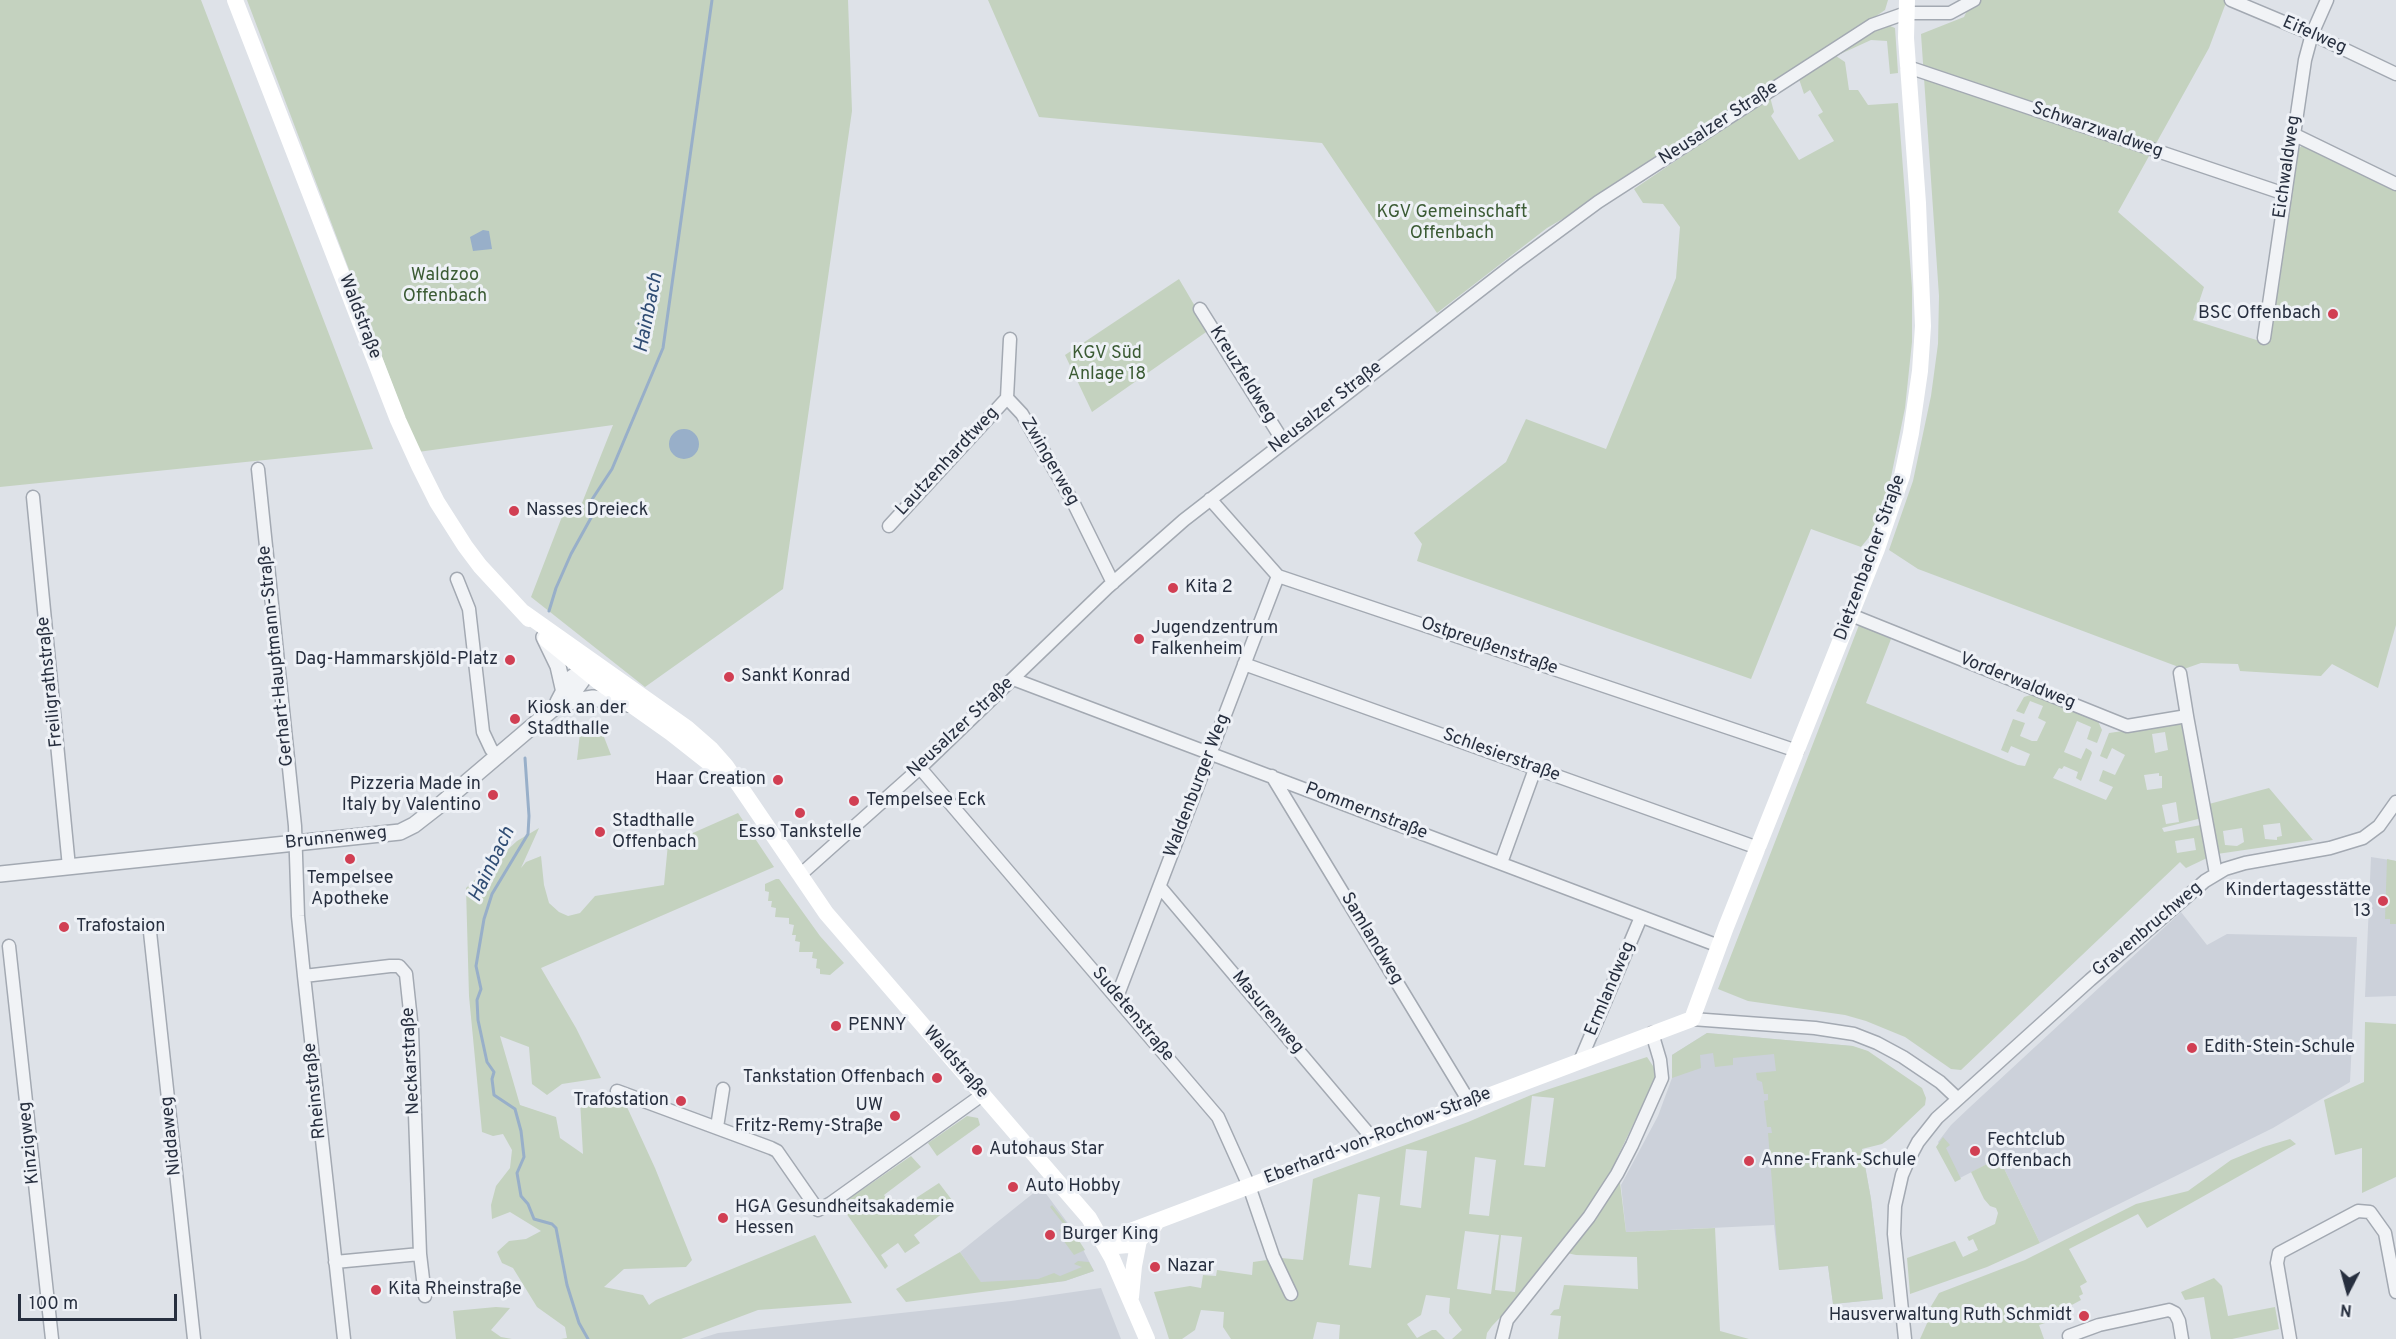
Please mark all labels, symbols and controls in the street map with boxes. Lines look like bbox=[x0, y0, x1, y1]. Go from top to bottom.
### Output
street label: Eifelweg bbox=[2278, 12, 2350, 60]
street label: Neusalzer Straße bbox=[1655, 78, 1783, 170]
street label: Schwarzwaldweg bbox=[2029, 98, 2165, 164]
street label: Eichwaldweg bbox=[2270, 114, 2306, 220]
park label: KGV Gemeinschaft Offenbach bbox=[1377, 202, 1527, 244]
park label: Waldzoo Offenbach bbox=[403, 265, 487, 308]
water label: Hainbach bbox=[631, 271, 669, 355]
street label: Waldstraße bbox=[333, 272, 385, 362]
place label: BSC Offenbach bbox=[2198, 303, 2321, 325]
marker: BSC Offenbach bbox=[2326, 307, 2340, 321]
street label: Kreuzfeldweg bbox=[1204, 323, 1280, 427]
park label: KGV Süd Anlage 18 bbox=[1068, 343, 1146, 386]
street label: Neusalzer Straße bbox=[1265, 357, 1387, 459]
street label: Lautzenhardtweg bbox=[892, 403, 1004, 521]
street label: Zwingerweg bbox=[1015, 414, 1083, 510]
street label: Dietzenbacher Straße bbox=[1831, 472, 1911, 644]
place label: Nasses Dreieck bbox=[526, 500, 648, 522]
marker: Nasses Dreieck bbox=[507, 504, 521, 518]
street label: Gerhart-Hauptmann-Straße bbox=[255, 544, 299, 768]
place label: Kita 2 bbox=[1185, 577, 1233, 599]
marker: Kita 2 bbox=[1166, 581, 1180, 595]
street label: Ostpreußenstraße bbox=[1418, 613, 1560, 681]
street label: Freiligrathstraße bbox=[33, 615, 69, 749]
place label: Jugendzentrum Falkenheim bbox=[1151, 618, 1278, 660]
marker: Jugendzentrum Falkenheim bbox=[1132, 632, 1146, 646]
place label: Dag-Hammarskjöld-Platz bbox=[295, 649, 498, 671]
street label: Vorderwaldweg bbox=[1956, 649, 2078, 715]
marker: Dag-Hammarskjöld-Platz bbox=[503, 653, 517, 667]
place label: Sankt Konrad bbox=[741, 666, 850, 688]
marker: Sankt Konrad bbox=[722, 670, 736, 684]
street label: Neusalzer Straße bbox=[903, 673, 1019, 783]
place label: Kiosk an der Stadthalle bbox=[527, 698, 627, 740]
street label: Waldenburger Weg bbox=[1161, 711, 1235, 861]
marker: Kiosk an der Stadthalle bbox=[508, 712, 522, 726]
street label: Schlesierstraße bbox=[1439, 725, 1563, 787]
place label: Haar Creation bbox=[655, 769, 766, 791]
marker: Haar Creation bbox=[771, 773, 785, 787]
place label: Pizzeria Made in Italy by Valentino bbox=[342, 774, 481, 816]
street label: Pommernstraße bbox=[1302, 779, 1430, 845]
marker: Pizzeria Made in Italy by Valentino bbox=[486, 788, 500, 802]
place label: Tempelsee Eck bbox=[866, 790, 986, 812]
marker: Tempelsee Eck bbox=[847, 794, 861, 808]
marker: Esso Tankstelle bbox=[793, 806, 807, 820]
place label: Stadthalle Offenbach bbox=[612, 811, 697, 854]
place label: Esso Tankstelle bbox=[738, 822, 862, 844]
street label: Brunnenweg bbox=[284, 823, 388, 855]
water label: Hainbach bbox=[465, 823, 521, 907]
marker: Stadthalle Offenbach bbox=[593, 825, 607, 839]
marker: Tempelsee Apotheke bbox=[343, 852, 357, 866]
place label: Tempelsee Apotheke bbox=[306, 868, 394, 910]
street label: Gravenbruchweg bbox=[2089, 878, 2207, 982]
place label: Kindertagesstätte 13 bbox=[2225, 880, 2371, 922]
street label: Samlandweg bbox=[1335, 889, 1407, 989]
marker: Kindertagesstätte 13 bbox=[2376, 894, 2390, 908]
place label: Trafostaion bbox=[76, 916, 165, 938]
marker: Trafostaion bbox=[57, 920, 71, 934]
street label: Ermlandweg bbox=[1581, 938, 1641, 1040]
street label: Sudetenstraße bbox=[1086, 963, 1178, 1067]
street label: Masurenweg bbox=[1226, 967, 1308, 1059]
street label: Neckarstraße bbox=[398, 1007, 426, 1115]
place label: PENNY bbox=[848, 1015, 907, 1037]
marker: PENNY bbox=[829, 1019, 843, 1033]
street label: Waldstraße bbox=[918, 1022, 992, 1104]
place label: Edith-Stein-Schule bbox=[2204, 1037, 2355, 1059]
marker: Edith-Stein-Schule bbox=[2185, 1041, 2199, 1055]
street label: Rheinstraße bbox=[300, 1042, 332, 1140]
place label: Tankstation Offenbach bbox=[743, 1067, 925, 1089]
marker: Tankstation Offenbach bbox=[930, 1071, 944, 1085]
street label: Eberhard-von-Rochow-Straße bbox=[1261, 1084, 1495, 1190]
place label: Trafostation bbox=[573, 1090, 669, 1112]
marker: Trafostation bbox=[674, 1094, 688, 1108]
street label: Niddaweg bbox=[157, 1095, 187, 1177]
place label: UW Fritz-Remy-Straße bbox=[735, 1095, 883, 1138]
street label: Kinzigweg bbox=[15, 1100, 45, 1186]
marker: UW Fritz-Remy-Straße bbox=[888, 1109, 902, 1123]
place label: Fechtclub Offenbach bbox=[1987, 1130, 2072, 1172]
place label: Autohaus Star bbox=[989, 1139, 1104, 1161]
marker: Autohaus Star bbox=[970, 1143, 984, 1157]
marker: Fechtclub Offenbach bbox=[1968, 1144, 1982, 1158]
place label: Anne-Frank-Schule bbox=[1761, 1150, 1916, 1172]
marker: Anne-Frank-Schule bbox=[1742, 1154, 1756, 1168]
place label: Auto Hobby bbox=[1025, 1176, 1121, 1198]
marker: Auto Hobby bbox=[1006, 1180, 1020, 1194]
place label: HGA Gesundheitsakademie Hessen bbox=[735, 1197, 954, 1240]
marker: HGA Gesundheitsakademie Hessen bbox=[716, 1211, 730, 1225]
place label: Burger King bbox=[1062, 1224, 1159, 1246]
marker: Burger King bbox=[1043, 1228, 1057, 1242]
place label: Nazar bbox=[1167, 1256, 1214, 1278]
marker: Nazar bbox=[1148, 1260, 1162, 1274]
north arrow bbox=[2318, 1261, 2378, 1321]
place label: Kita Rheinstraße bbox=[388, 1279, 522, 1301]
scale bar bbox=[21, 1282, 180, 1320]
marker: Kita Rheinstraße bbox=[369, 1283, 383, 1297]
text: 100 m bbox=[29, 1293, 78, 1316]
text: N bbox=[2339, 1298, 2353, 1319]
place label: Hausverwaltung Ruth Schmidt bbox=[1829, 1305, 2072, 1327]
marker: Hausverwaltung Ruth Schmidt bbox=[2077, 1309, 2091, 1323]

